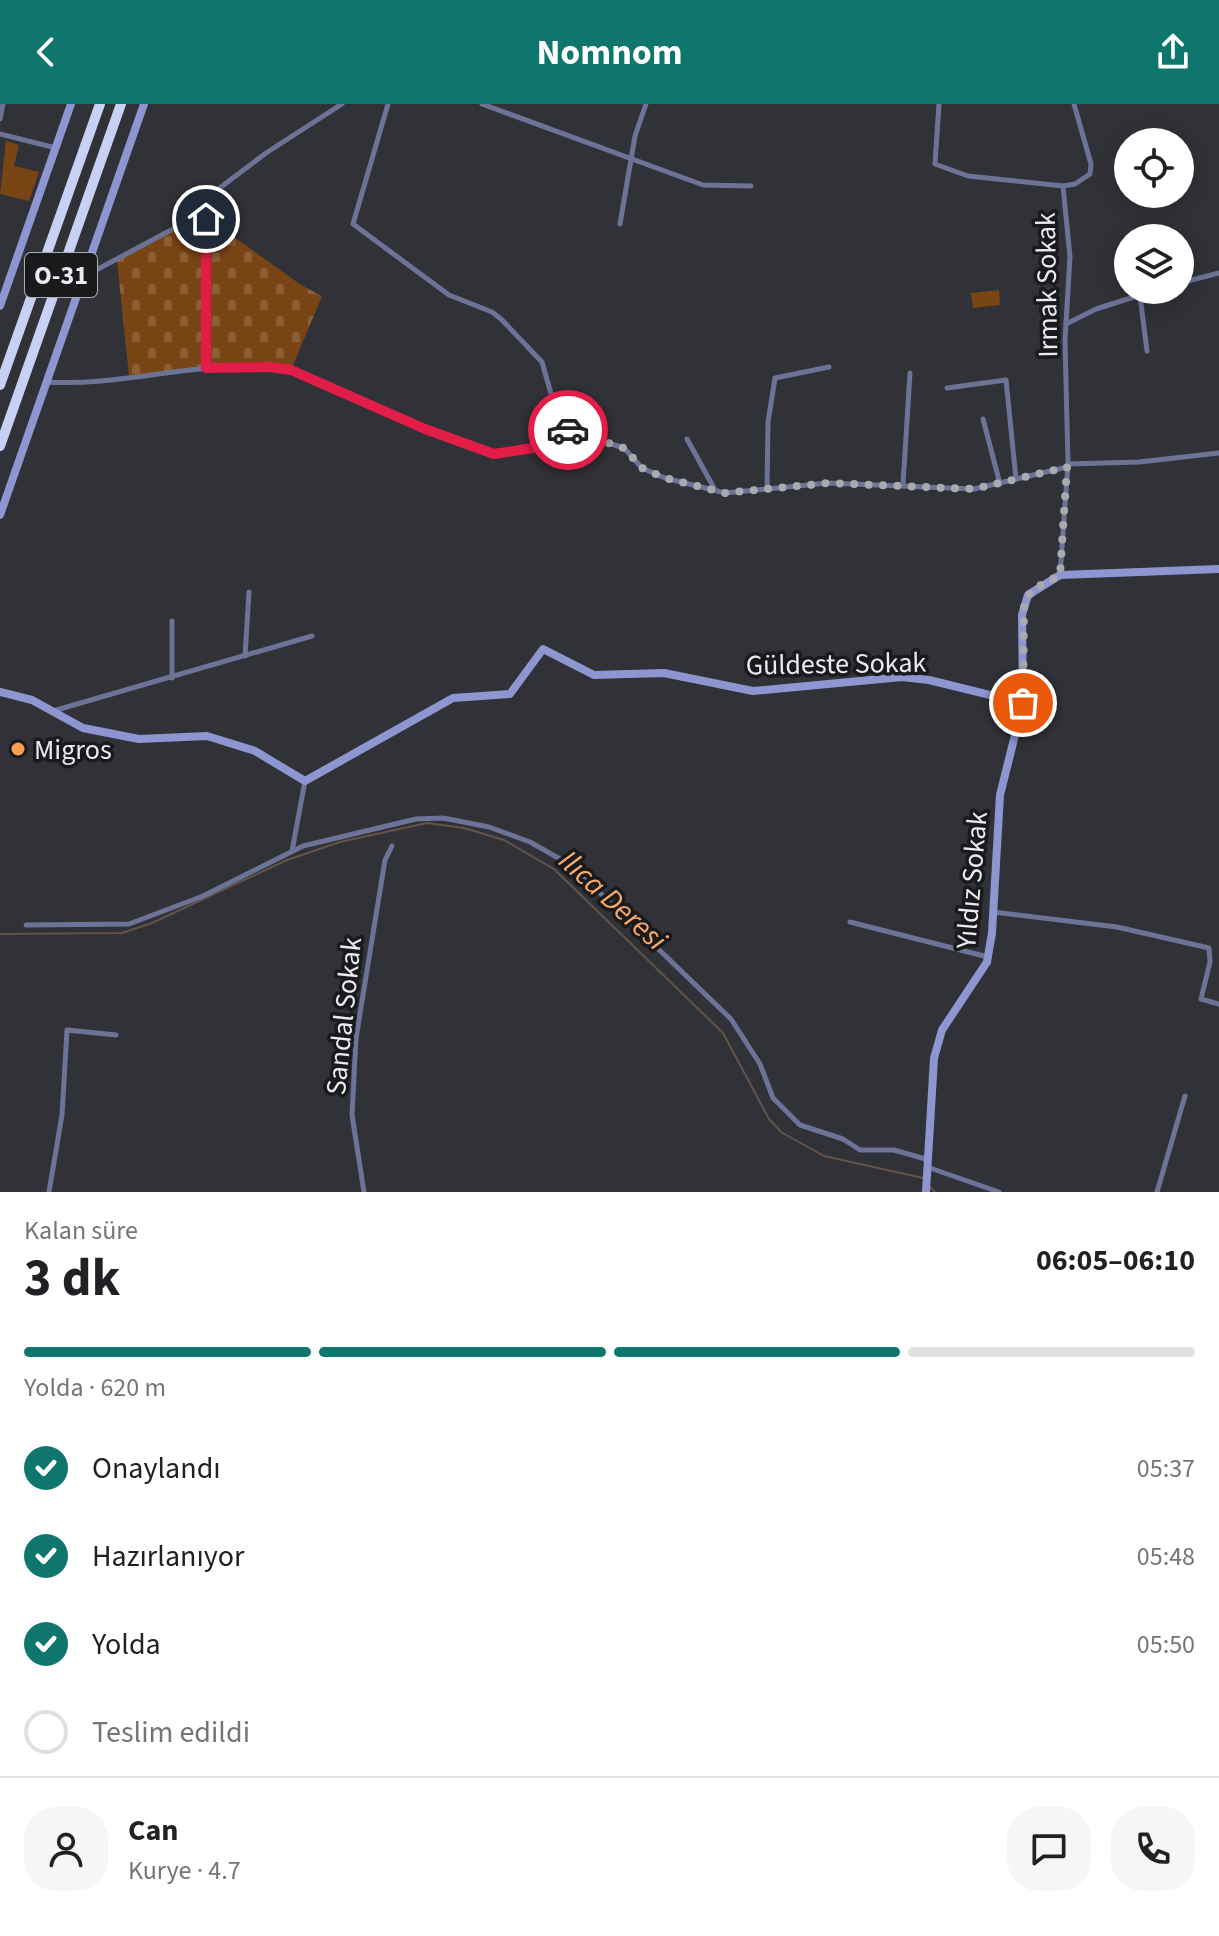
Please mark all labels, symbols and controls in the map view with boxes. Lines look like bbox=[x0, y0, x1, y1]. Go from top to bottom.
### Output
text: Nomnom bbox=[536, 27, 683, 78]
icon: back bbox=[24, 30, 68, 74]
icon: share bbox=[1151, 30, 1195, 74]
map controls bbox=[1114, 128, 1194, 304]
button: locate bbox=[1114, 128, 1194, 208]
pin bbox=[172, 185, 240, 253]
icon: home bbox=[184, 197, 228, 241]
street label: Irmak Sokak bbox=[1026, 212, 1068, 358]
button: layers bbox=[1114, 224, 1194, 304]
road number: O-31 bbox=[25, 253, 97, 297]
courier bbox=[528, 390, 608, 470]
icon: car bbox=[546, 408, 590, 452]
street label: Güldeste Sokak bbox=[745, 642, 927, 686]
pin bbox=[989, 669, 1057, 737]
icon: bag bbox=[1001, 681, 1045, 725]
place label: Migros bbox=[34, 730, 112, 770]
marker: Migros bbox=[9, 740, 27, 758]
street label: Yıldız Sokak bbox=[946, 810, 998, 952]
water label: Ilıca Deresi bbox=[549, 840, 677, 961]
street label: Sandal Sokak bbox=[316, 935, 372, 1097]
text: Kalan süre bbox=[24, 1212, 138, 1249]
text: 06:05–06:10 bbox=[1036, 1239, 1195, 1282]
text: 3 dk bbox=[24, 1242, 120, 1316]
text: Yolda · 620 m bbox=[24, 1369, 166, 1406]
icon: check bbox=[24, 1446, 68, 1490]
text: Onaylandı bbox=[92, 1447, 221, 1490]
text: 05:37 bbox=[1137, 1450, 1195, 1487]
icon: check bbox=[24, 1534, 68, 1578]
text: Hazırlanıyor bbox=[92, 1535, 244, 1578]
text: 05:48 bbox=[1137, 1538, 1195, 1575]
icon: check bbox=[24, 1622, 68, 1666]
text: Yolda bbox=[92, 1623, 161, 1666]
text: 05:50 bbox=[1137, 1626, 1195, 1663]
text: Teslim edildi bbox=[92, 1711, 250, 1754]
button: person bbox=[24, 1807, 108, 1891]
button: chat bbox=[1007, 1807, 1091, 1891]
button: phone bbox=[1111, 1807, 1195, 1891]
text: Can bbox=[128, 1809, 178, 1852]
text: Kurye · 4.7 bbox=[128, 1852, 241, 1889]

